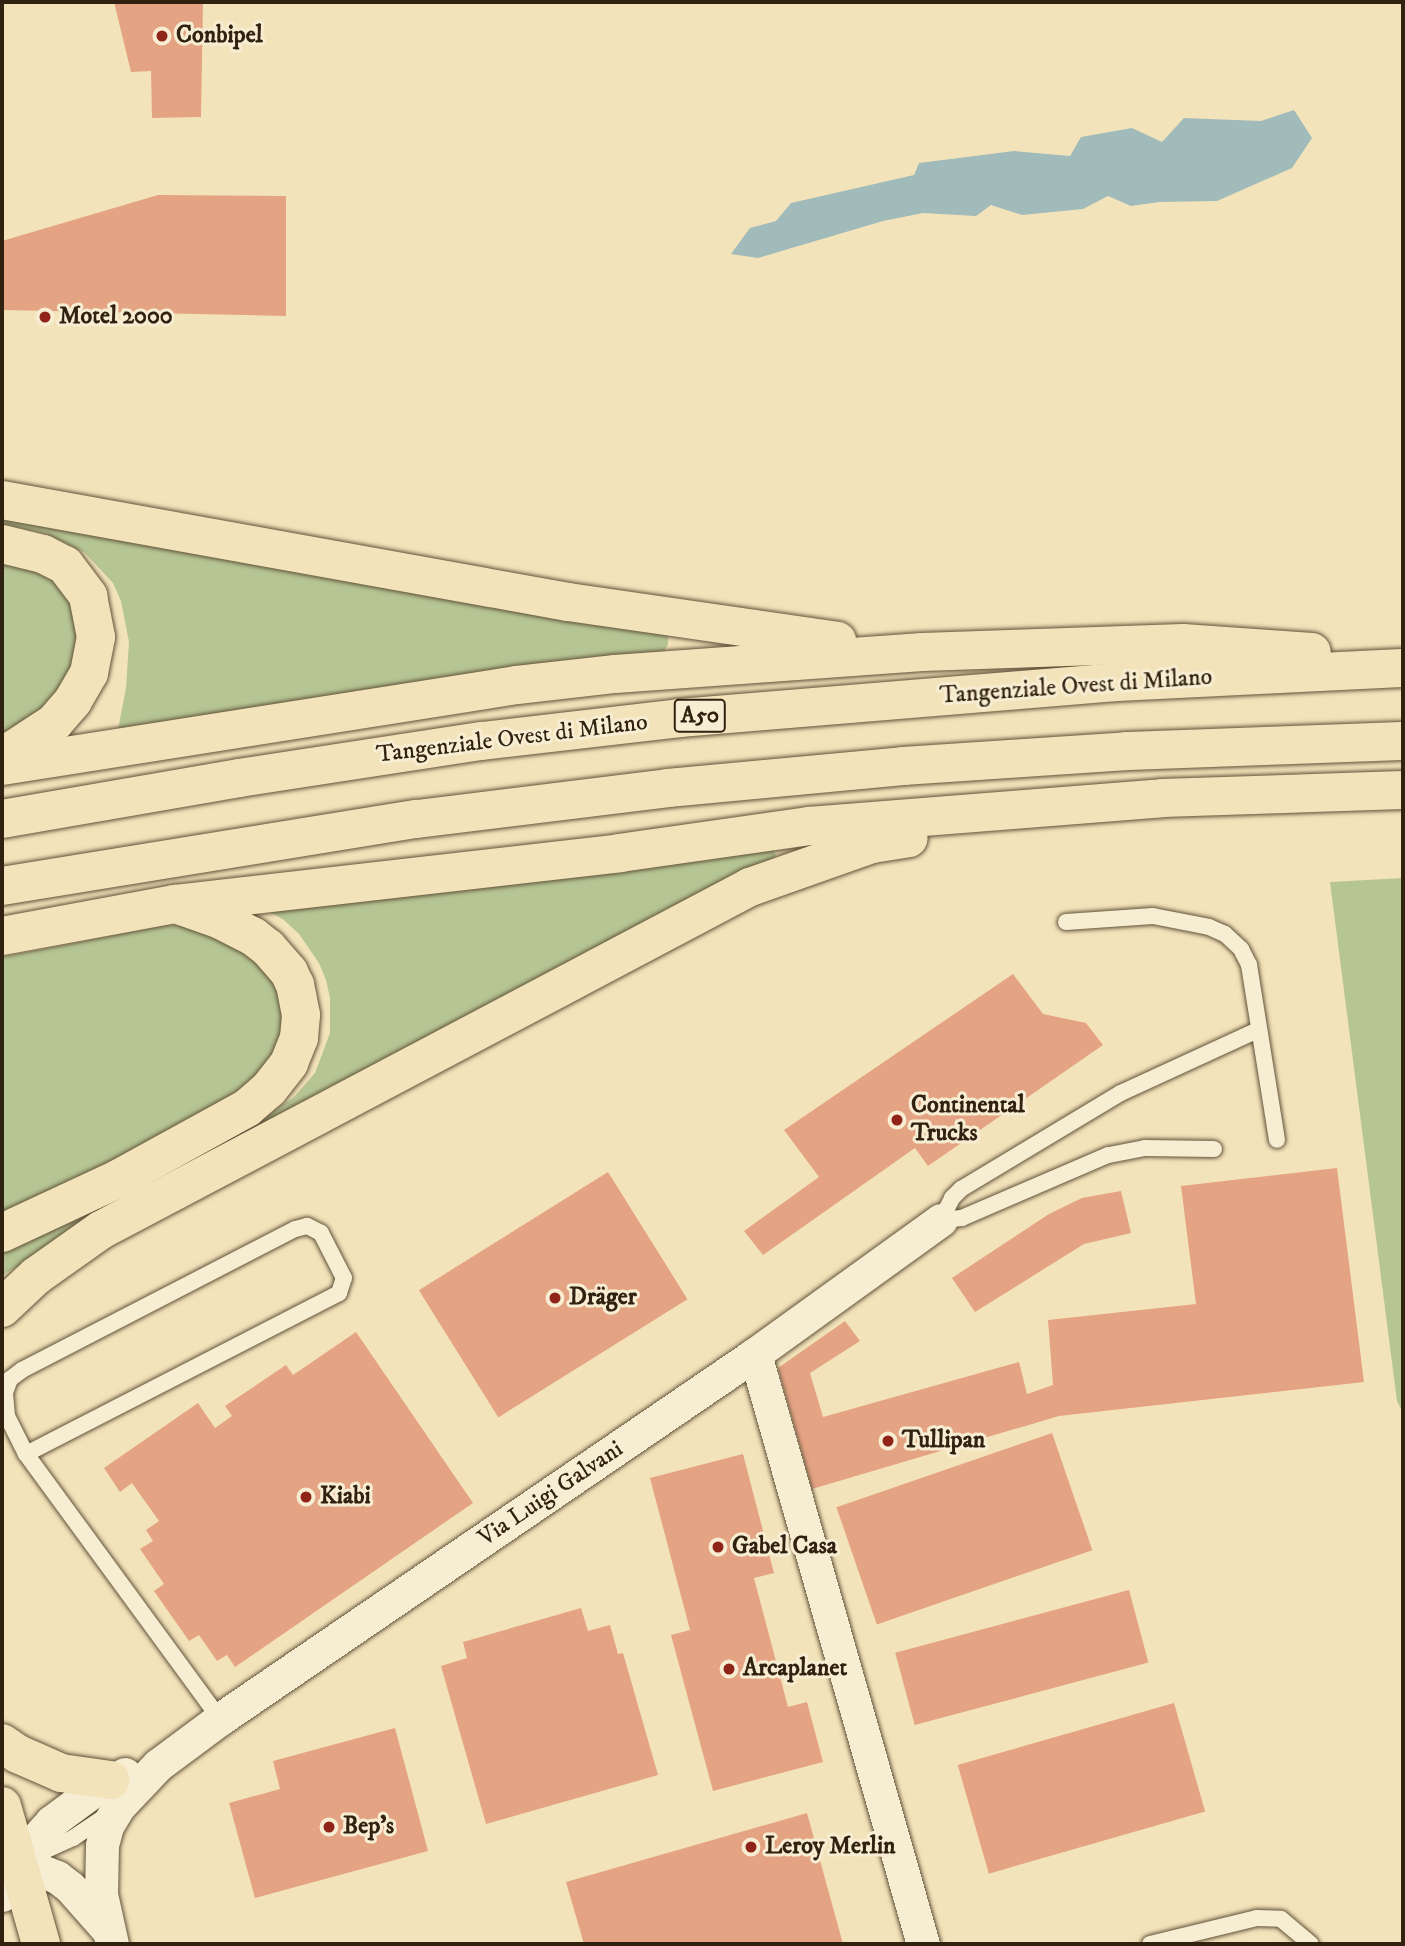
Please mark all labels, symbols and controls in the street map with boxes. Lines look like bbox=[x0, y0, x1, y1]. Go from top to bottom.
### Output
place label: Conbipel bbox=[176, 22, 263, 50]
marker: Conbipel bbox=[154, 28, 170, 44]
place label: Motel 2000 bbox=[59, 303, 173, 331]
marker: Motel 2000 bbox=[37, 309, 53, 325]
street label: Tangenziale Ovest di Milano bbox=[939, 663, 1213, 711]
road number: A50 bbox=[674, 696, 726, 736]
street label: Tangenziale Ovest di Milano bbox=[375, 708, 649, 770]
place label: Continental Trucks bbox=[911, 1092, 1025, 1148]
marker: Continental Trucks bbox=[889, 1112, 905, 1128]
place label: Dräger bbox=[569, 1284, 637, 1312]
marker: Dräger bbox=[547, 1290, 563, 1306]
place label: Tullipan bbox=[902, 1427, 985, 1455]
marker: Tullipan bbox=[880, 1433, 896, 1449]
street label: Via Luigi Galvani bbox=[473, 1435, 629, 1553]
place label: Kiabi bbox=[320, 1483, 371, 1511]
marker: Kiabi bbox=[298, 1489, 314, 1505]
place label: Gabel Casa bbox=[732, 1533, 837, 1561]
marker: Gabel Casa bbox=[710, 1539, 726, 1555]
place label: Arcaplanet bbox=[743, 1655, 847, 1683]
marker: Arcaplanet bbox=[721, 1661, 737, 1677]
place label: Bep's bbox=[343, 1813, 394, 1841]
marker: Bep's bbox=[321, 1819, 337, 1835]
place label: Leroy Merlin bbox=[765, 1833, 896, 1861]
marker: Leroy Merlin bbox=[743, 1839, 759, 1855]

